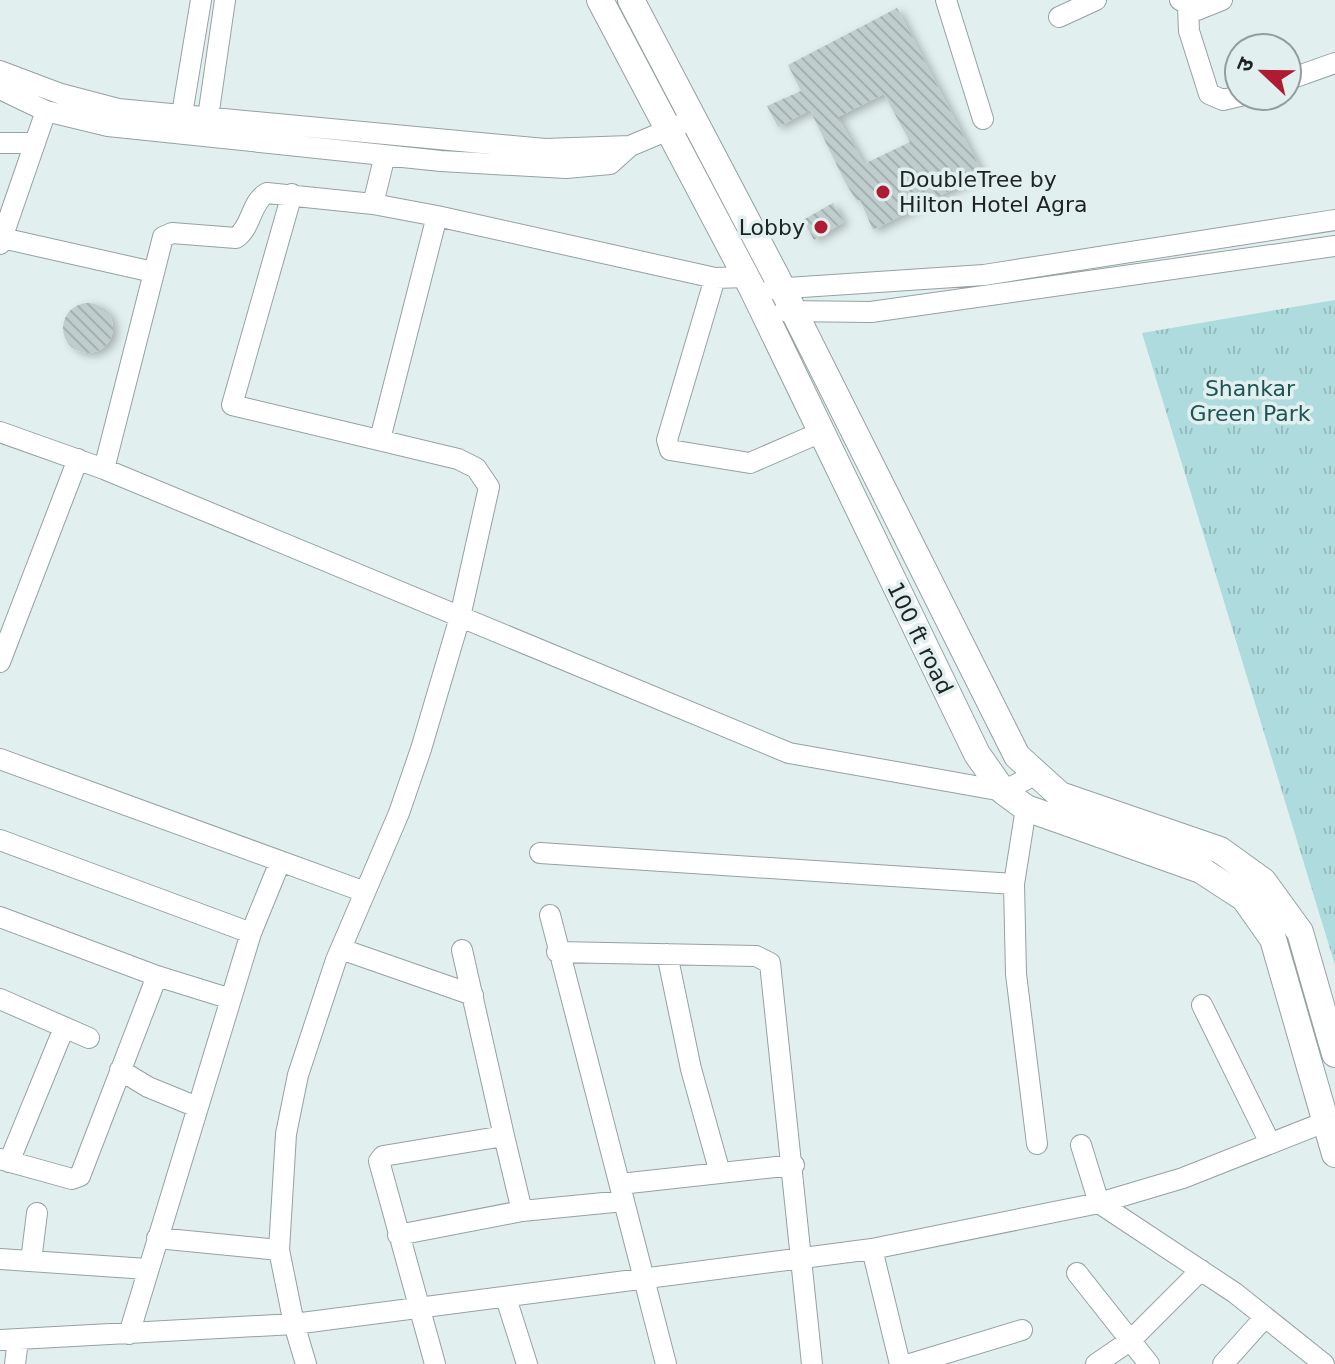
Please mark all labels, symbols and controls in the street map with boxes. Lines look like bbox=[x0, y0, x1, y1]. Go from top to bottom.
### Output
north arrow bbox=[1223, 32, 1303, 112]
text: उ bbox=[1231, 53, 1259, 75]
place label: DoubleTree by Hilton Hotel Agra bbox=[899, 167, 1088, 217]
marker: DoubleTree by Hilton Hotel Agra bbox=[874, 183, 892, 201]
place label: Lobby bbox=[739, 215, 805, 240]
marker: Lobby bbox=[812, 218, 830, 236]
park label: Shankar Green Park bbox=[1189, 376, 1311, 426]
street label: 100 ft road bbox=[882, 578, 958, 698]

